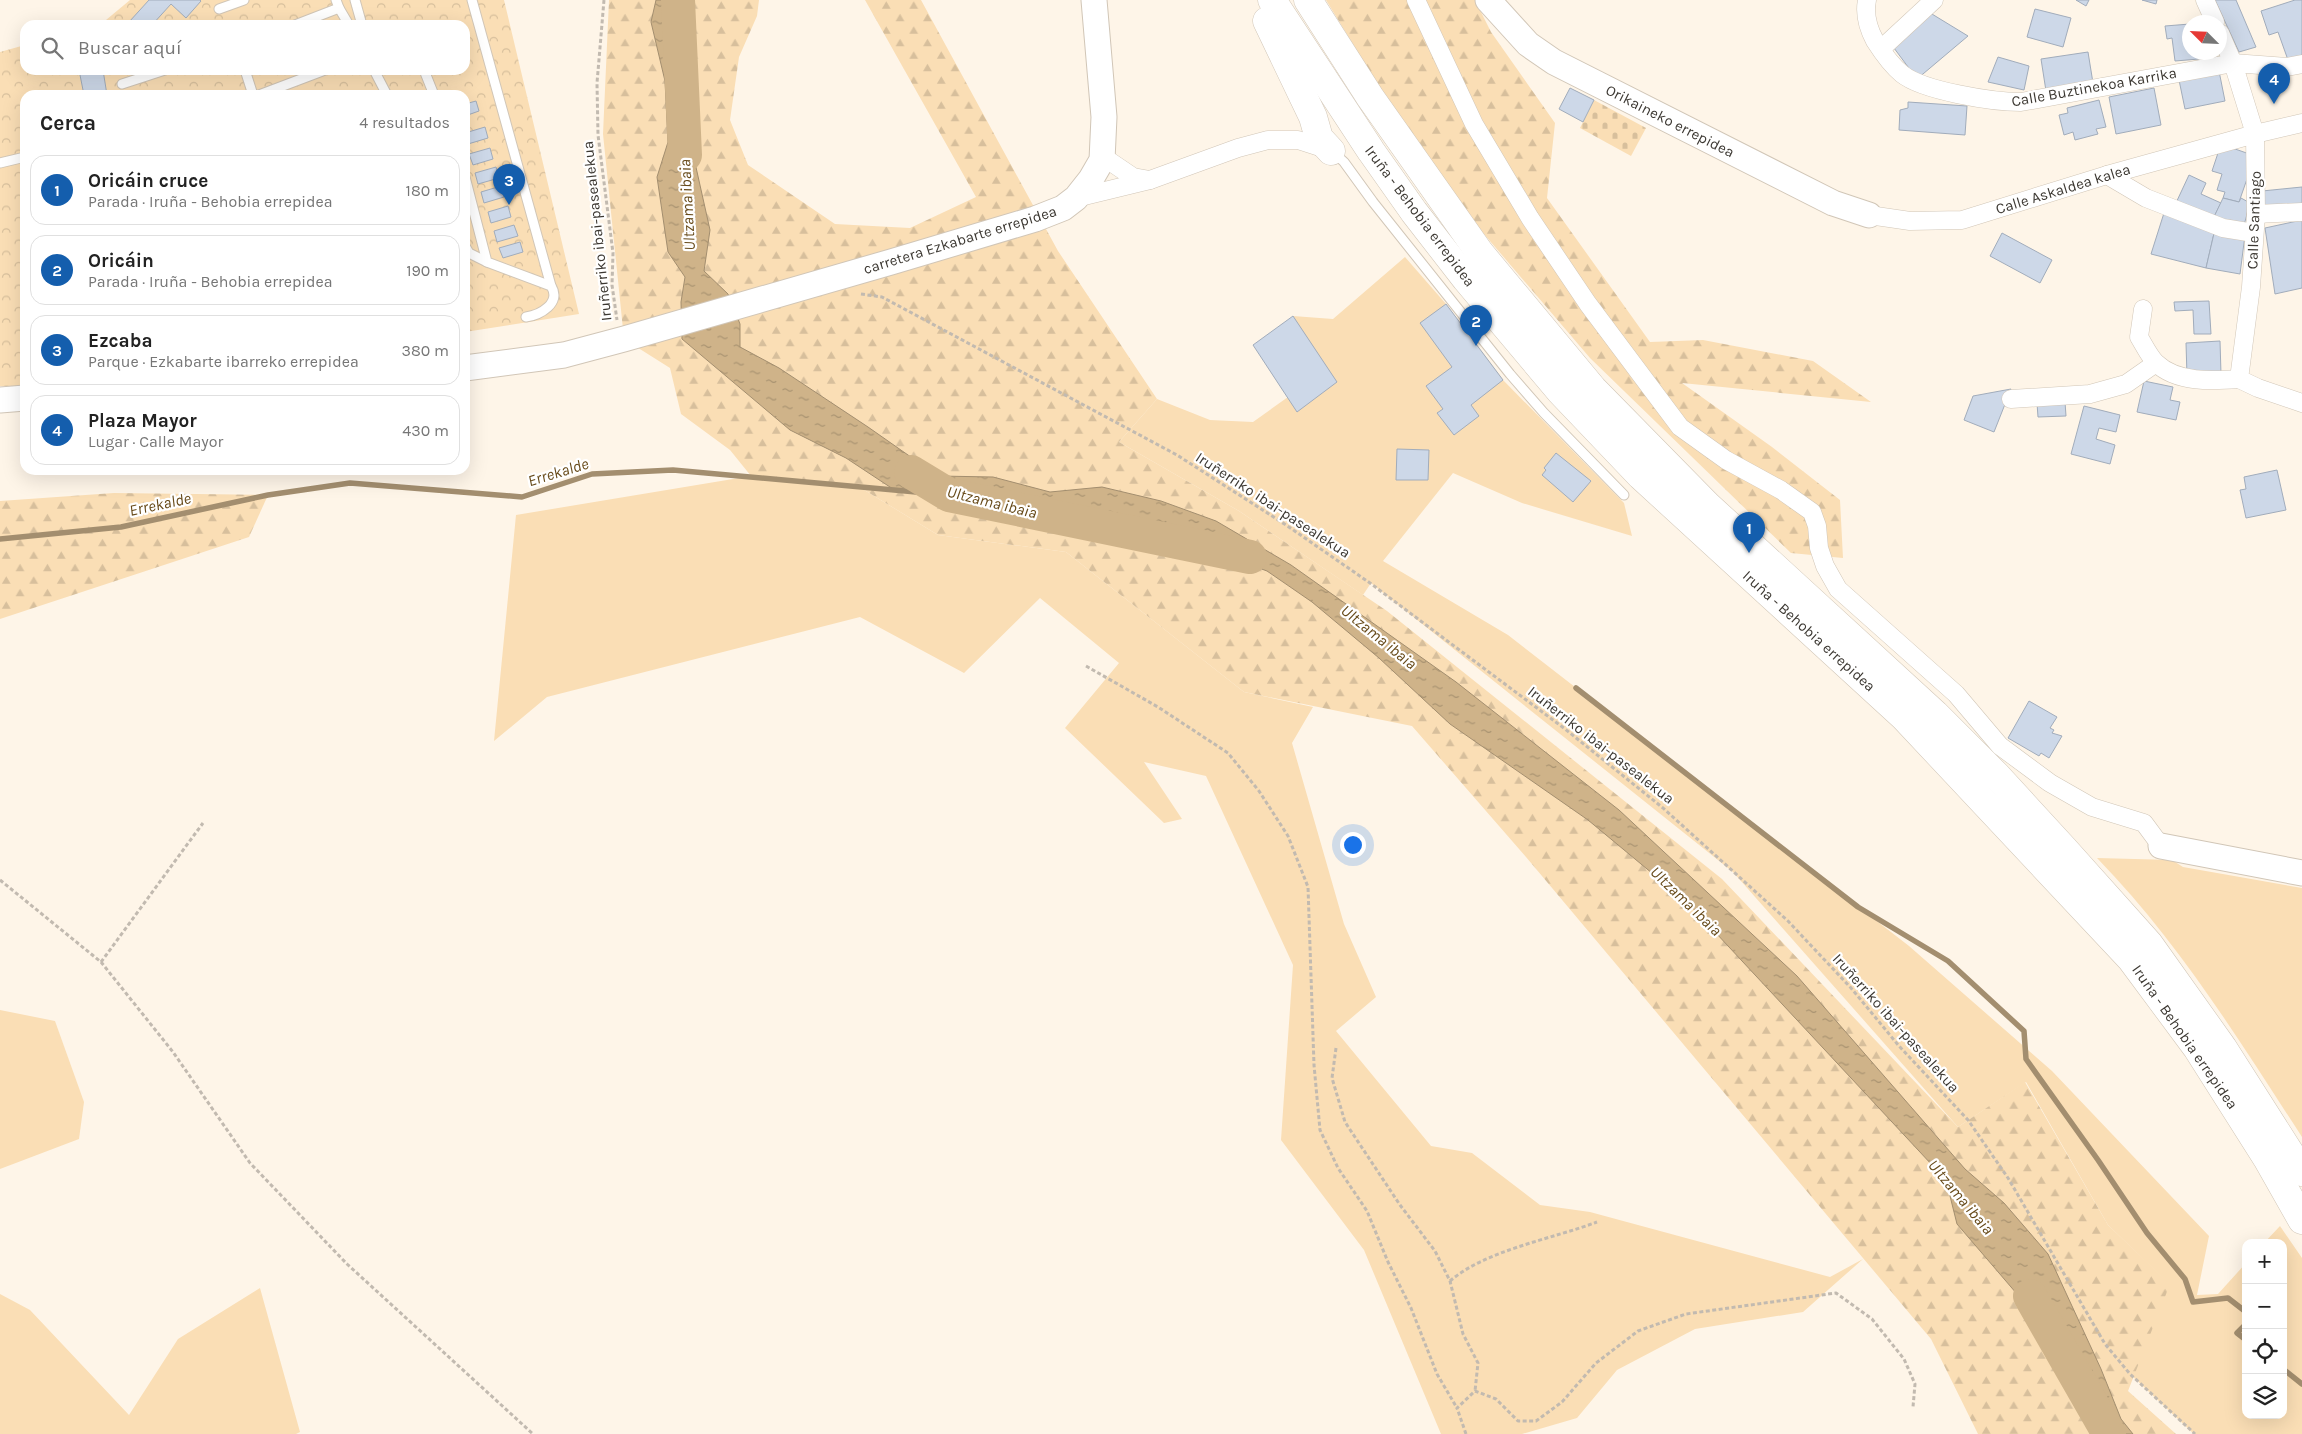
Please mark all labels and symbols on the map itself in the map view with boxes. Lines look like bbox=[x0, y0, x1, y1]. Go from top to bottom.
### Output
north arrow bbox=[2182, 15, 2227, 60]
pin: 4 bbox=[2258, 63, 2290, 104]
street label: Calle Buztinekoa Karrika bbox=[2010, 64, 2178, 110]
street label: Orikaineko errepidea bbox=[1603, 81, 1737, 161]
street label: Iruñerriko ibai-pasealekua bbox=[579, 140, 615, 322]
street label: Iruña - Behobia errepidea bbox=[1361, 142, 1479, 290]
water label: Ultzama ibaia bbox=[675, 159, 699, 251]
street label: Calle Askaldea kalea bbox=[1994, 160, 2132, 218]
pin: 3 bbox=[493, 164, 525, 205]
street label: Calle Santiago bbox=[2243, 170, 2265, 270]
street label: carretera Ezkabarte errepidea bbox=[861, 202, 1059, 278]
pin: 2 bbox=[1460, 305, 1492, 346]
street label: Iruñerriko ibai-pasealekua bbox=[1192, 448, 1354, 562]
water label: Errekalde bbox=[525, 454, 591, 490]
water label: Ultzama ibaia bbox=[945, 482, 1039, 522]
water label: Errekalde bbox=[127, 488, 193, 520]
pin: 1 bbox=[1733, 512, 1765, 553]
street label: Iruña - Behobia errepidea bbox=[1739, 567, 1879, 695]
water label: Ultzama ibaia bbox=[1337, 601, 1421, 673]
street label: Iruñerriko ibai-pasealekua bbox=[1524, 682, 1678, 808]
your location bbox=[1340, 832, 1366, 858]
water label: Ultzama ibaia bbox=[1646, 862, 1726, 940]
street label: Iruñerriko ibai-pasealekua bbox=[1829, 950, 1963, 1096]
street label: Iruña - Behobia errepidea bbox=[2128, 961, 2242, 1113]
water label: Ultzama ibaia bbox=[1924, 1156, 1998, 1238]

